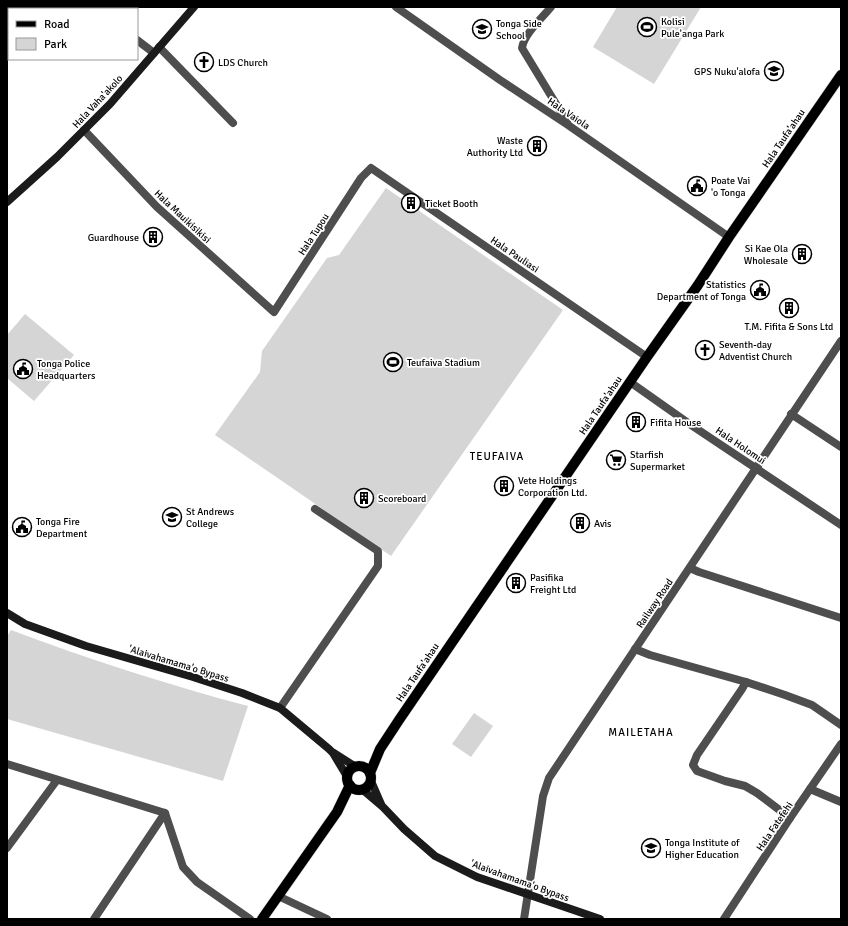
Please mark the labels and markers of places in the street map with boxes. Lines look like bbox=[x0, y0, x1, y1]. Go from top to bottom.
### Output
sports icon: Kolisi Pule'anga Park bbox=[636, 16, 658, 38]
place label: Kolisi Pule'anga Park bbox=[661, 16, 724, 40]
school or university icon: Tonga Side School bbox=[471, 18, 493, 40]
place label: Tonga Side School bbox=[496, 18, 542, 42]
church icon: LDS Church bbox=[193, 51, 215, 73]
place label: LDS Church bbox=[218, 57, 268, 69]
school or university icon: GPS Nuku'alofa bbox=[763, 60, 785, 82]
place label: GPS Nuku'alofa bbox=[694, 66, 760, 78]
place label: Waste Authority Ltd bbox=[467, 135, 523, 159]
building icon: Waste Authority Ltd bbox=[526, 135, 548, 157]
public building icon: Poate Vai 'o Tonga bbox=[686, 175, 708, 197]
place label: Poate Vai 'o Tonga bbox=[711, 175, 750, 199]
building icon: Ticket Booth bbox=[400, 192, 422, 214]
place label: Ticket Booth bbox=[425, 198, 478, 210]
building icon: Guardhouse bbox=[142, 226, 164, 248]
place label: Guardhouse bbox=[88, 232, 139, 244]
place label: Si Kae Ola Wholesale bbox=[744, 243, 788, 267]
building icon: Si Kae Ola Wholesale bbox=[791, 243, 813, 265]
place label: Statistics Department of Tonga bbox=[657, 279, 747, 303]
public building icon: Statistics Department of Tonga bbox=[749, 279, 771, 301]
building icon: T.M. Fifita & Sons Ltd bbox=[778, 297, 800, 319]
place label: T.M. Fifita & Sons Ltd bbox=[745, 321, 833, 333]
church icon: Seventh-day Adventist Church bbox=[694, 339, 716, 361]
place label: Seventh-day Adventist Church bbox=[719, 339, 792, 363]
sports icon: Teufaiva Stadium bbox=[382, 351, 404, 373]
place label: Teufaiva Stadium bbox=[407, 357, 480, 369]
public building icon: Tonga Police Headquarters bbox=[12, 358, 34, 380]
place label: Tonga Police Headquarters bbox=[37, 358, 96, 382]
building icon: Fifita House bbox=[625, 411, 647, 433]
place label: Fifita House bbox=[650, 417, 701, 429]
supermarket icon: Starfish Supermarket bbox=[605, 449, 627, 471]
place label: Starfish Supermarket bbox=[630, 449, 686, 473]
building icon: Vete Holdings Corporation Ltd. bbox=[493, 475, 515, 497]
place label: Vete Holdings Corporation Ltd. bbox=[518, 475, 588, 499]
building icon: Scoreboard bbox=[353, 487, 375, 509]
place label: Scoreboard bbox=[378, 493, 426, 505]
school or university icon: St Andrews College bbox=[161, 506, 183, 528]
place label: St Andrews College bbox=[186, 506, 235, 530]
building icon: Avis bbox=[569, 512, 591, 534]
public building icon: Tonga Fire Department bbox=[11, 516, 33, 538]
place label: Tonga Fire Department bbox=[36, 516, 88, 540]
place label: Avis bbox=[594, 518, 612, 530]
building icon: Pasifika Freight Ltd bbox=[505, 572, 527, 594]
place label: Pasifika Freight Ltd bbox=[530, 572, 576, 596]
school or university icon: Tonga Institute of Higher Education bbox=[640, 837, 662, 859]
place label: Tonga Institute of Higher Education bbox=[665, 837, 740, 861]

